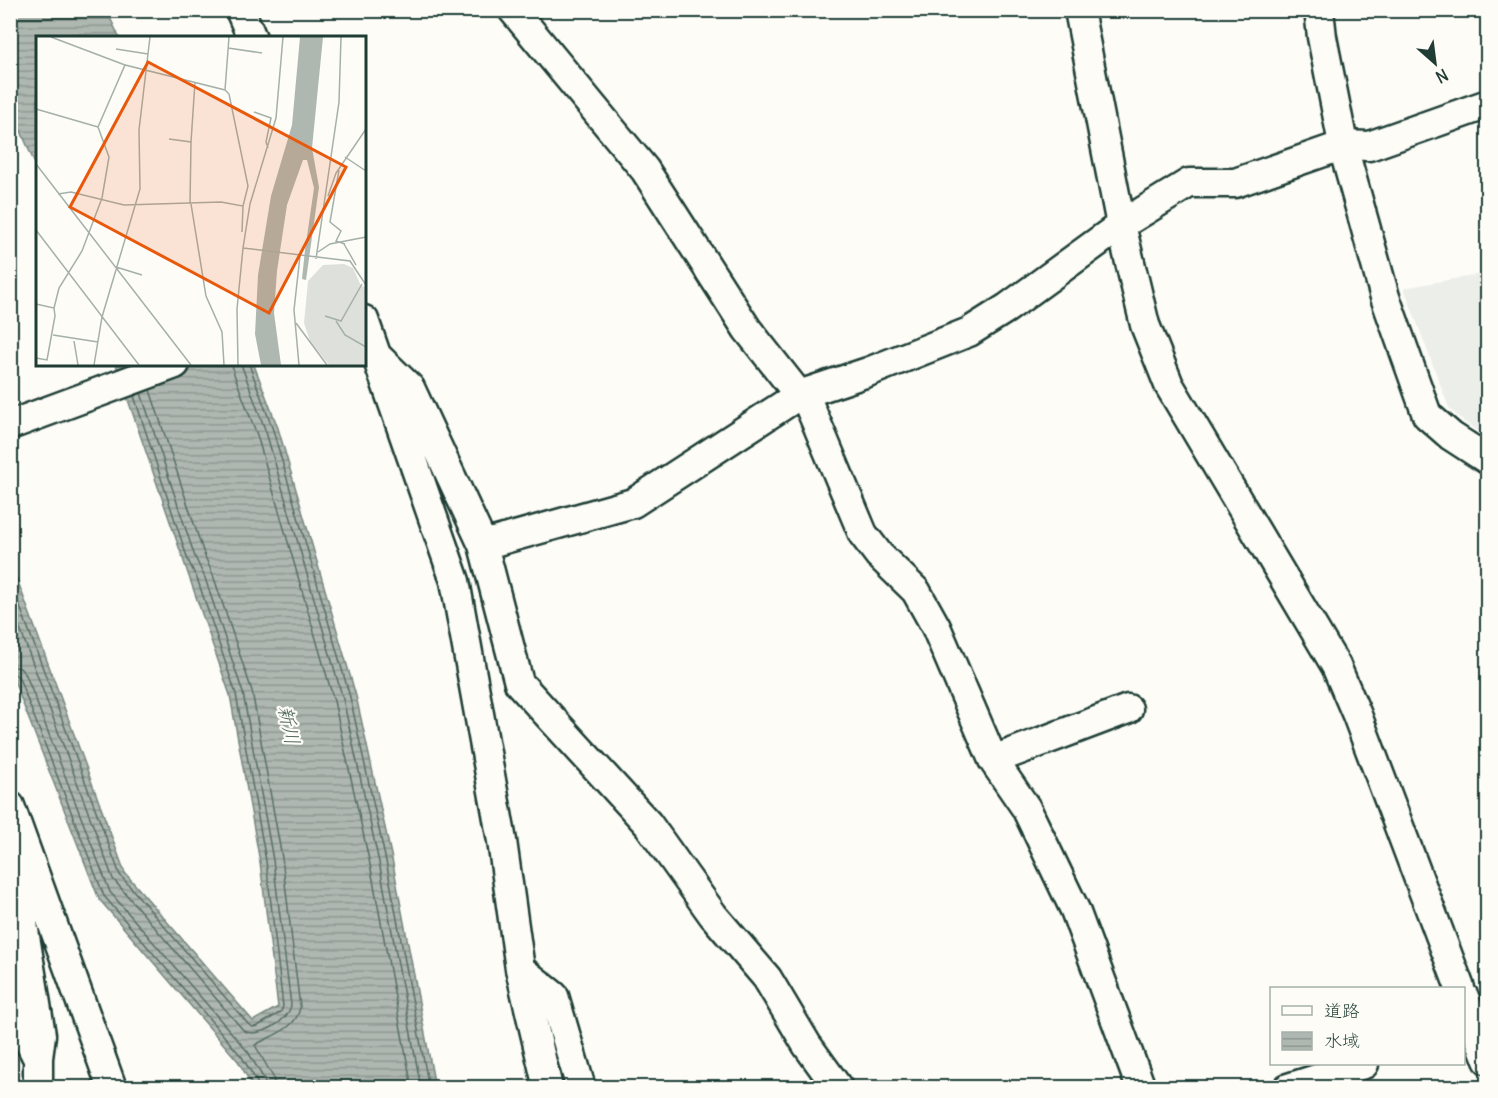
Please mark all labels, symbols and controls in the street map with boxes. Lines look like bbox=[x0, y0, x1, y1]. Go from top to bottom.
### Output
north arrow bbox=[1405, 33, 1465, 93]
inset map bbox=[36, 36, 366, 366]
text: N bbox=[1432, 65, 1452, 88]
water label: 新川 bbox=[273, 703, 306, 747]
legend bbox=[1270, 987, 1465, 1065]
text: 道路 bbox=[1324, 999, 1360, 1022]
text: 水域 bbox=[1324, 1029, 1360, 1052]

